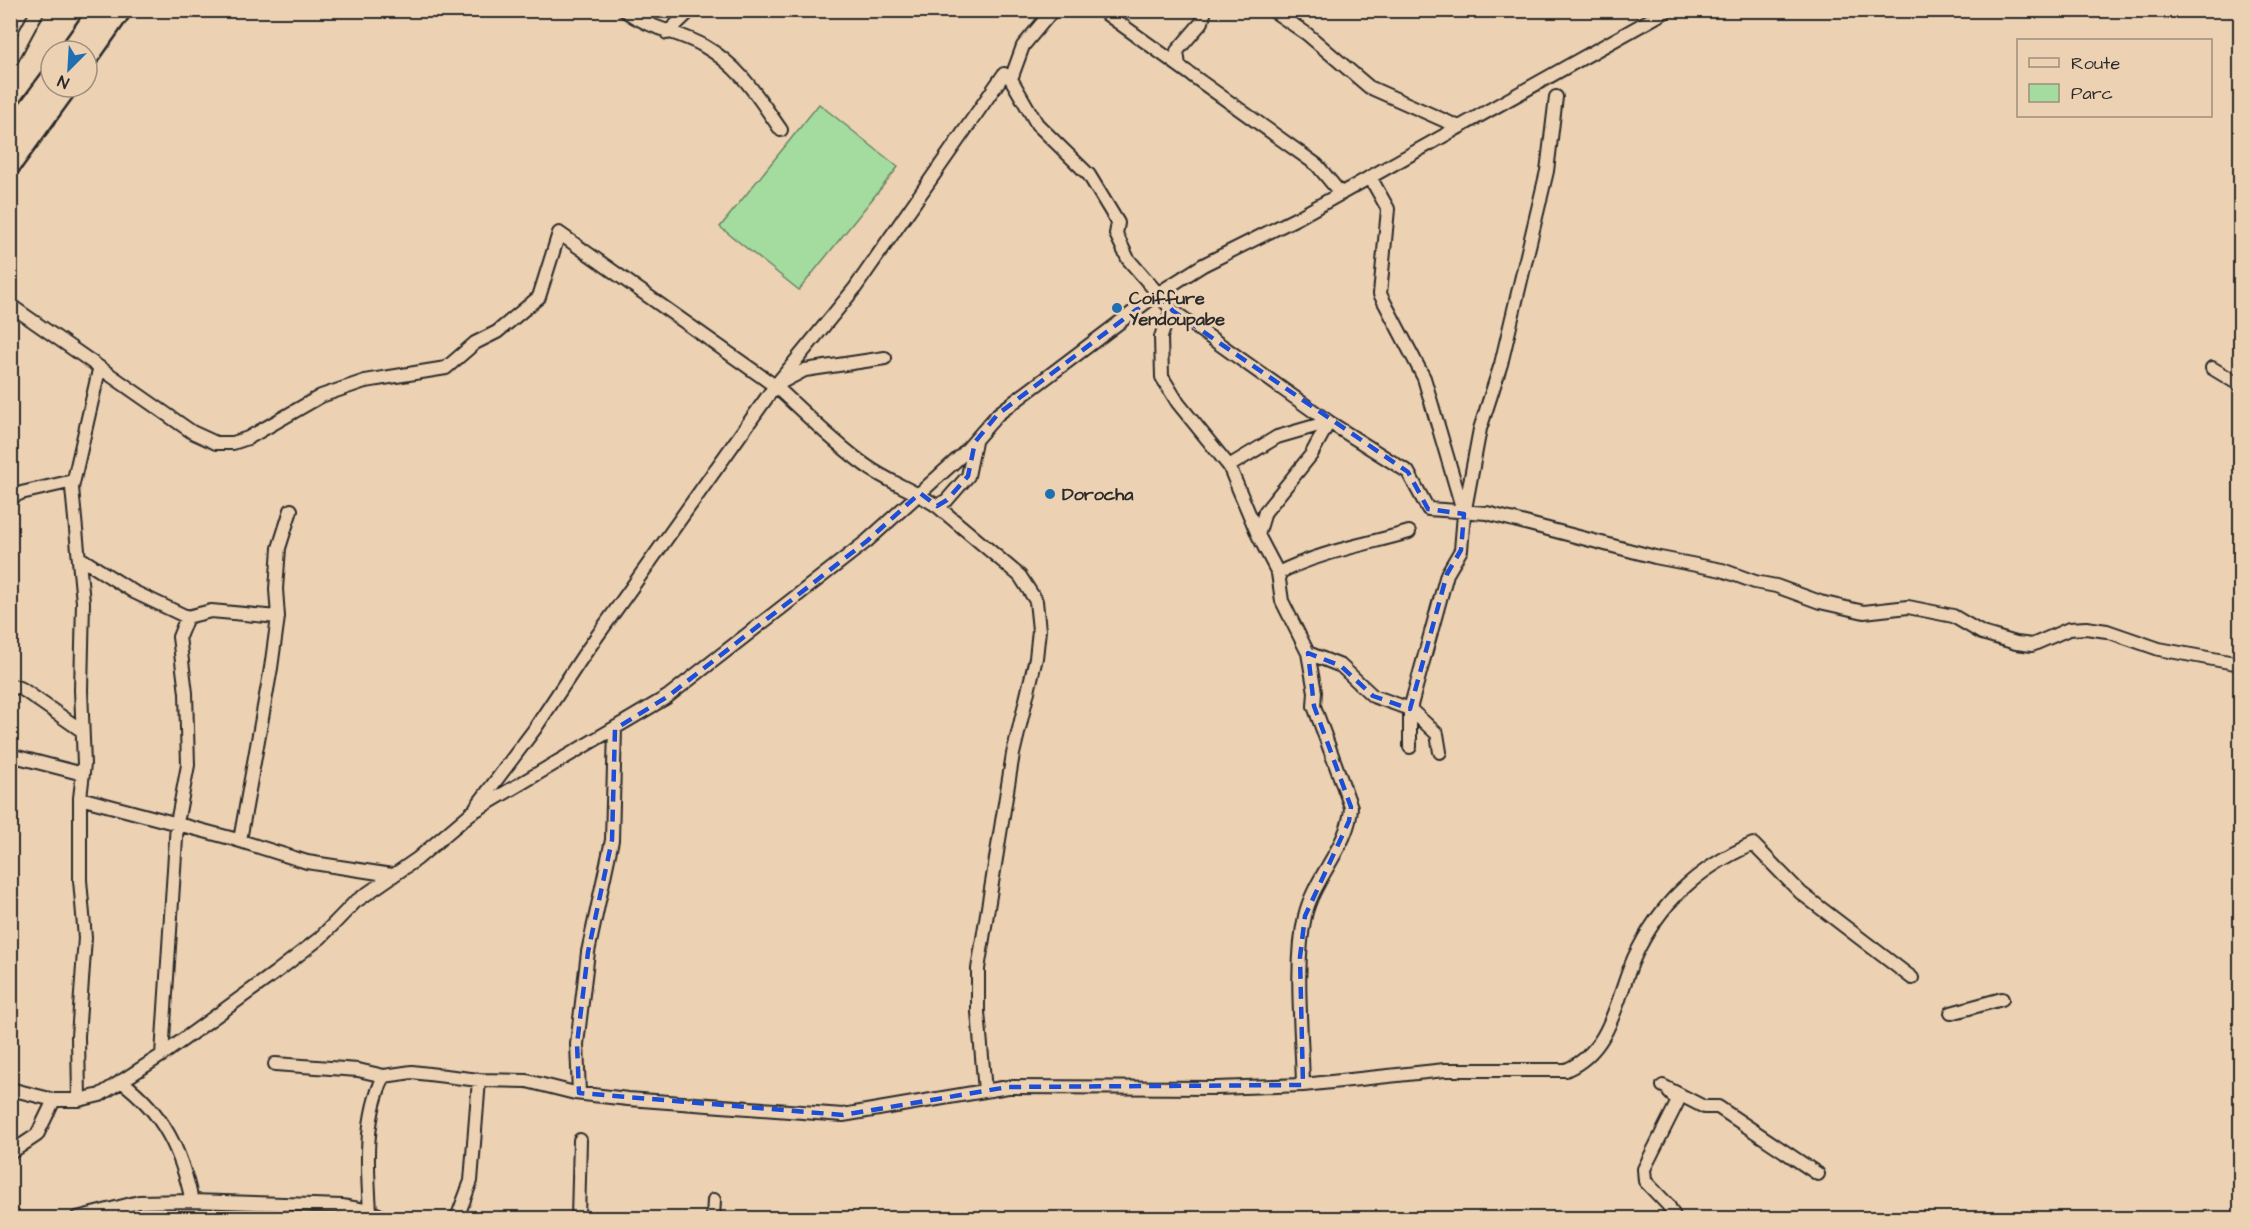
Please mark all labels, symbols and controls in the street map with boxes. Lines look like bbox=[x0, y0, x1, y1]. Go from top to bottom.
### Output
north arrow bbox=[39, 39, 99, 99]
legend bbox=[2017, 39, 2212, 117]
text: Route bbox=[2071, 51, 2120, 76]
text: N bbox=[54, 70, 72, 94]
text: Parc bbox=[2071, 81, 2113, 106]
place label: Coiffure Yendoupabe bbox=[1129, 286, 1225, 332]
marker: Coiffure Yendoupabe bbox=[1110, 301, 1124, 315]
place label: Dorocha bbox=[1062, 482, 1134, 507]
marker: Dorocha bbox=[1043, 487, 1057, 501]

